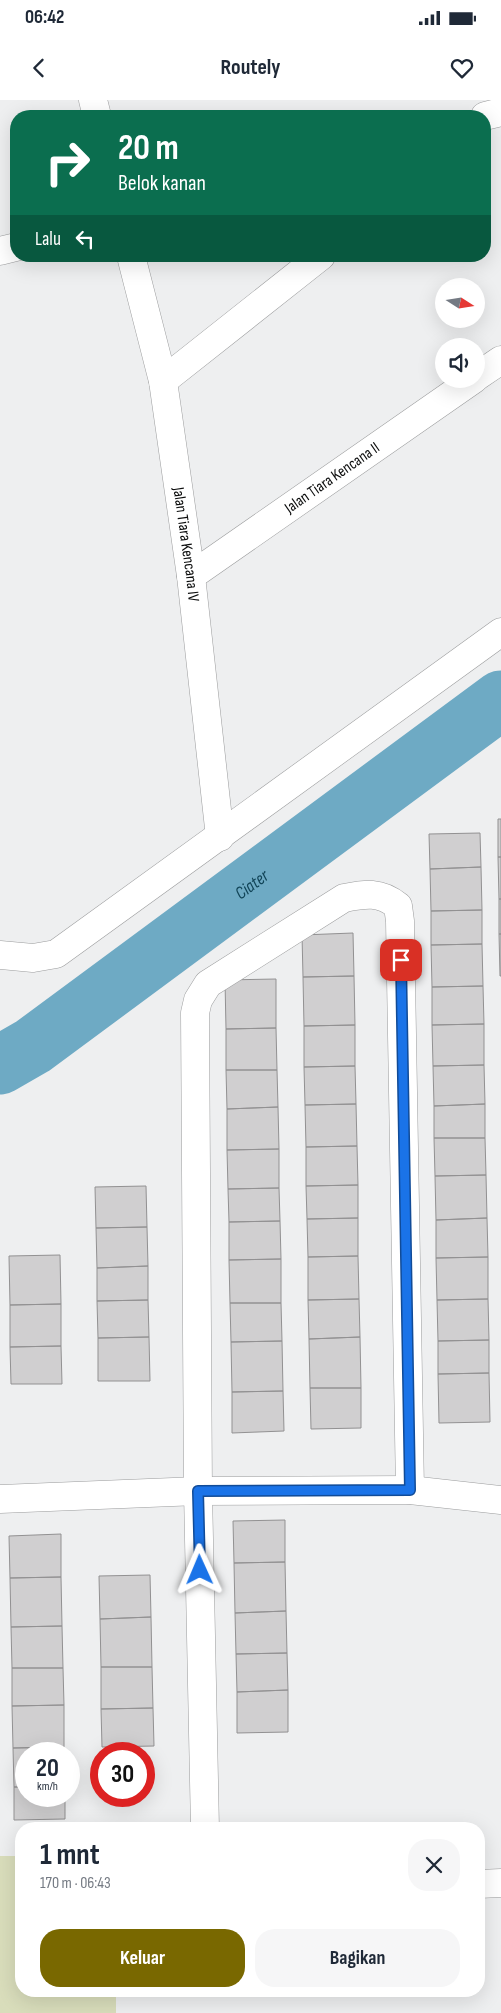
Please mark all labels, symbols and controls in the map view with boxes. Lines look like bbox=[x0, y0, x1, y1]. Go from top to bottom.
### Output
text: 06:42 bbox=[25, 6, 64, 29]
icon: back bbox=[25, 54, 53, 82]
text: Routely bbox=[221, 54, 280, 81]
icon: heart bbox=[448, 54, 476, 82]
text: 20 m bbox=[118, 127, 179, 170]
icon: right bbox=[35, 130, 100, 195]
text: Belok kanan bbox=[118, 170, 206, 197]
icon: left bbox=[71, 225, 99, 253]
text: Lalu bbox=[35, 228, 61, 251]
north arrow bbox=[435, 278, 485, 328]
map controls bbox=[435, 278, 485, 388]
button: sound bbox=[435, 338, 485, 388]
street label: Jalan Tiara Kencana II bbox=[280, 438, 383, 518]
street label: Jalan Tiara Kencana IV bbox=[169, 485, 203, 603]
water label: Ciater bbox=[231, 864, 273, 904]
pin bbox=[380, 939, 422, 981]
icon: arrive bbox=[387, 946, 415, 974]
position arrow bbox=[173, 1543, 225, 1595]
speed limit sign: 30 bbox=[90, 1742, 155, 1807]
text: 20 bbox=[36, 1753, 59, 1784]
text: km/h bbox=[37, 1779, 58, 1794]
text: 1 mnt bbox=[40, 1837, 100, 1873]
button: close bbox=[408, 1839, 460, 1891]
text: 170 m · 06:43 bbox=[40, 1874, 111, 1893]
button: Keluar bbox=[40, 1929, 245, 1987]
button: Bagikan bbox=[255, 1929, 460, 1987]

